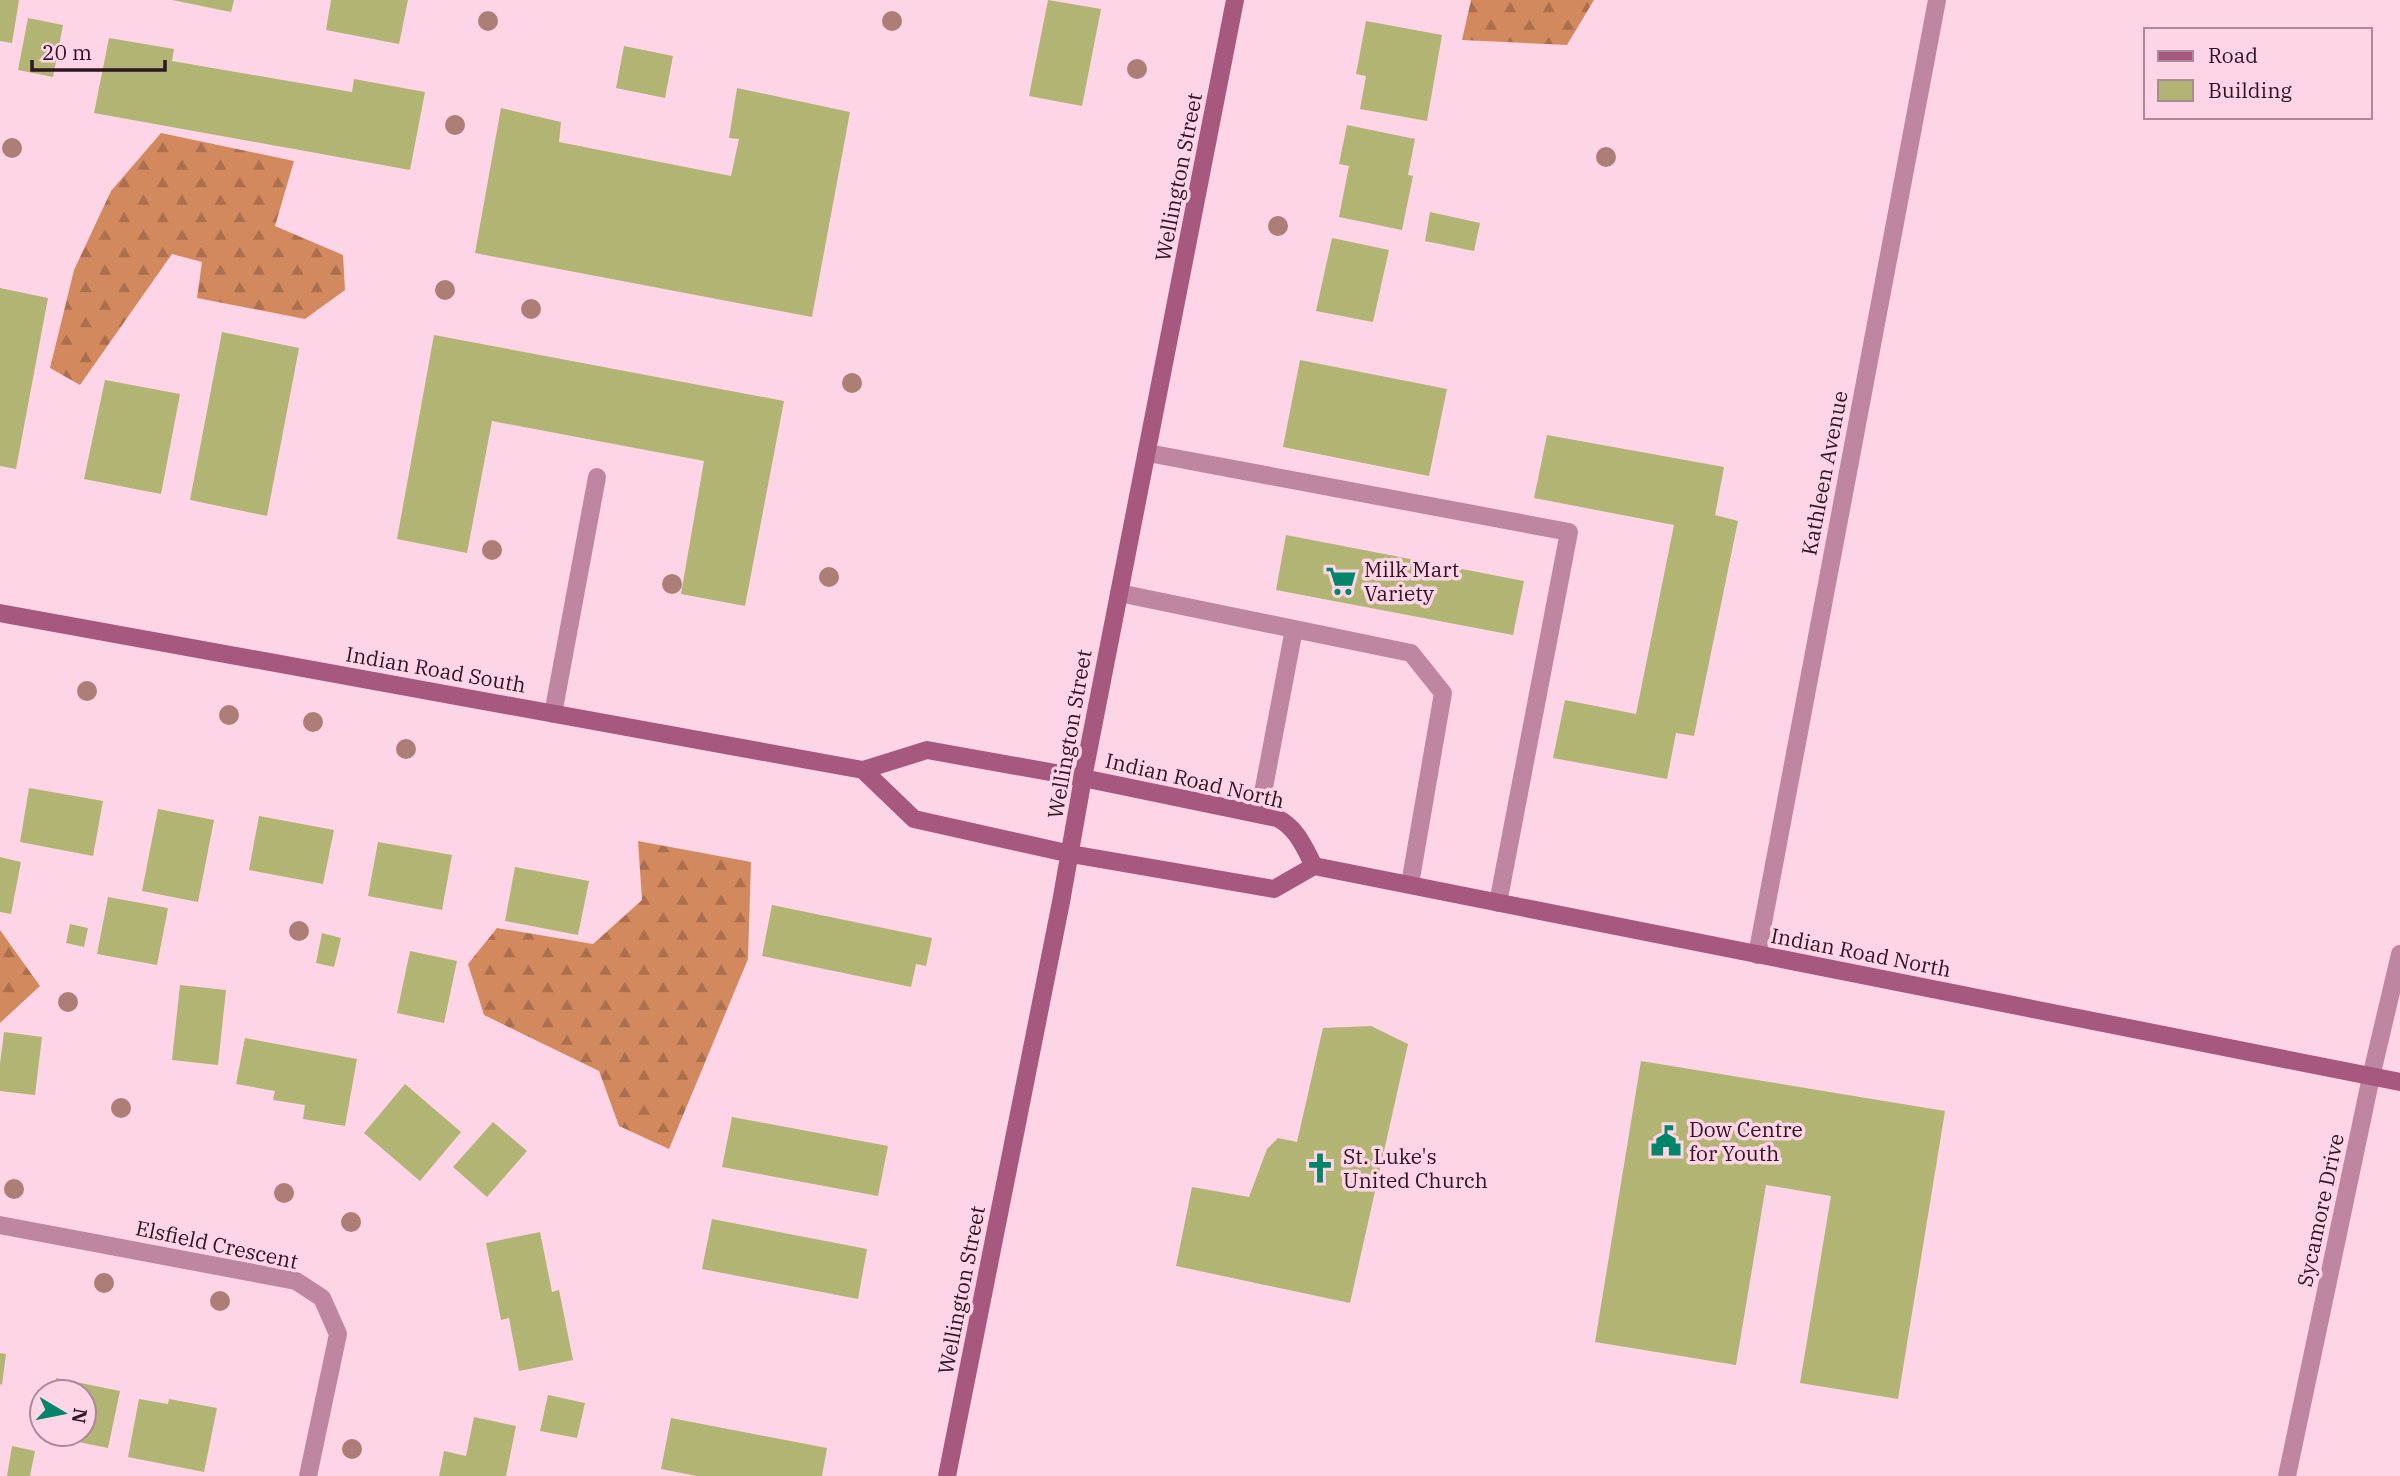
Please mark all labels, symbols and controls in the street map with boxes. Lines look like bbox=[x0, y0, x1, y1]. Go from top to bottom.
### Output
scale bar bbox=[32, 28, 164, 72]
legend bbox=[2144, 28, 2372, 119]
text: 20 m bbox=[42, 38, 92, 66]
text: Road bbox=[2208, 41, 2258, 69]
text: Building bbox=[2208, 76, 2293, 104]
street label: Wellington Street bbox=[1148, 90, 1208, 264]
street label: Kathleen Avenue bbox=[1794, 388, 1854, 558]
place label: Milk Mart Variety bbox=[1364, 555, 1459, 607]
supermarket icon: Milk Mart Variety bbox=[1324, 564, 1358, 598]
street label: Indian Road South bbox=[344, 639, 528, 699]
street label: Wellington Street bbox=[1040, 647, 1098, 821]
street label: Indian Road North bbox=[1103, 746, 1287, 814]
street label: Indian Road North bbox=[1769, 921, 1953, 983]
place label: Dow Centre for Youth bbox=[1689, 1115, 1803, 1167]
public building icon: Dow Centre for Youth bbox=[1649, 1124, 1683, 1158]
street label: Sycamore Drive bbox=[2290, 1131, 2350, 1289]
place label: St. Luke's United Church bbox=[1343, 1142, 1488, 1194]
church icon: St. Luke's United Church bbox=[1303, 1151, 1337, 1185]
street label: Wellington Street bbox=[931, 1203, 991, 1377]
street label: Elsfield Crescent bbox=[133, 1213, 301, 1275]
north arrow bbox=[28, 1378, 98, 1448]
text: N bbox=[67, 1406, 93, 1425]

